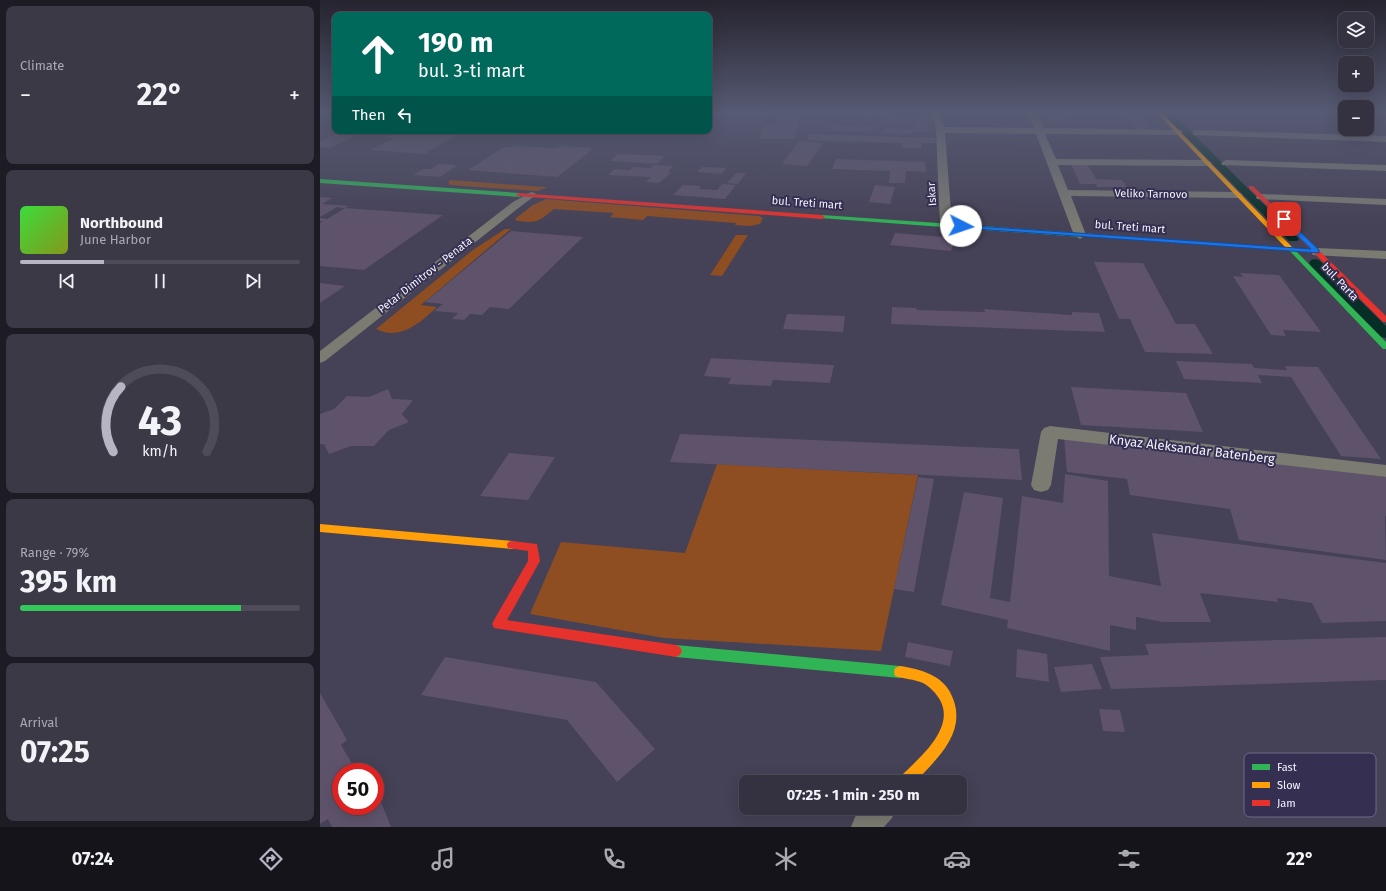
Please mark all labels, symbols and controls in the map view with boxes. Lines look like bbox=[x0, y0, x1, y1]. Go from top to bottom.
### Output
map controls bbox=[1338, 12, 1374, 136]
button: layers bbox=[1338, 12, 1374, 48]
text: 190 m bbox=[418, 26, 493, 59]
icon: ahead bbox=[352, 28, 404, 80]
button: + bbox=[1338, 56, 1374, 92]
text: Climate bbox=[20, 58, 64, 73]
text: bul. 3-ti mart bbox=[418, 60, 525, 82]
text: 22° bbox=[137, 77, 183, 113]
text: − bbox=[20, 82, 31, 109]
text: + bbox=[289, 82, 300, 109]
button: − bbox=[1338, 100, 1374, 136]
icon: left bbox=[394, 104, 416, 126]
text: Then bbox=[352, 106, 386, 124]
street label: Iskar bbox=[925, 181, 939, 206]
street label: Veliko Tarnovo bbox=[1114, 187, 1188, 201]
street label: bul. Treti mart bbox=[771, 194, 843, 212]
pin bbox=[1267, 202, 1301, 236]
position arrow bbox=[940, 205, 982, 247]
icon: arrive bbox=[1273, 208, 1295, 230]
text: Northbound bbox=[80, 214, 163, 232]
street label: bul. Treti mart bbox=[1094, 218, 1166, 236]
text: June Harbor bbox=[80, 232, 151, 247]
street label: Petar Dimitrov - Penata bbox=[375, 234, 475, 316]
street label: bul. Parta bbox=[1319, 260, 1361, 304]
icon: previous bbox=[56, 270, 78, 292]
icon: pause bbox=[149, 270, 171, 292]
icon: next bbox=[242, 270, 264, 292]
text: 43 bbox=[138, 395, 182, 445]
street label: Knyaz Aleksandar Batenberg bbox=[1108, 431, 1276, 467]
text: km/h bbox=[142, 442, 178, 459]
text: Range · 79% bbox=[20, 545, 89, 560]
text: 395 km bbox=[20, 564, 117, 600]
text: Arrival bbox=[20, 715, 58, 730]
text: 07:25 bbox=[20, 734, 90, 770]
legend bbox=[1244, 753, 1376, 817]
text: Fast bbox=[1277, 761, 1297, 774]
speed limit sign: 50 bbox=[332, 763, 384, 815]
text: Slow bbox=[1277, 779, 1301, 792]
text: 07:25 · 1 min · 250 m bbox=[786, 786, 920, 804]
text: Jam bbox=[1277, 797, 1296, 810]
icon: directions bbox=[257, 845, 285, 873]
icon: music bbox=[429, 845, 457, 873]
icon: phone bbox=[600, 845, 628, 873]
icon: climate bbox=[772, 845, 800, 873]
icon: car bbox=[943, 845, 971, 873]
icon: filters bbox=[1115, 845, 1143, 873]
text: 07:24 bbox=[72, 848, 114, 870]
text: 22° bbox=[1286, 848, 1314, 870]

